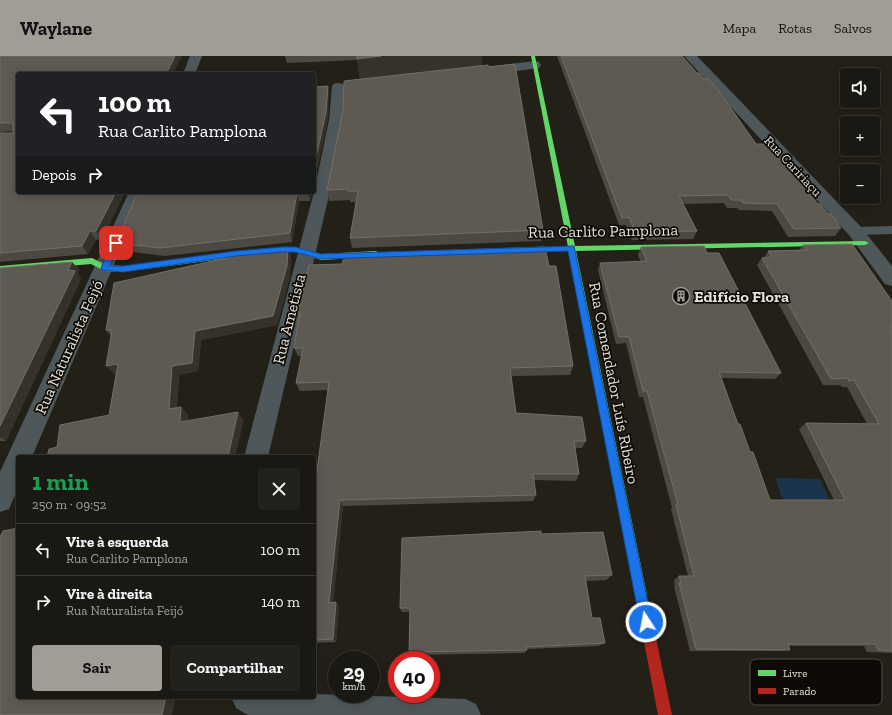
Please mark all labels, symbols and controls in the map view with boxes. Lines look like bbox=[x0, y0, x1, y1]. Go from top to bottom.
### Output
text: Waylane bbox=[20, 17, 92, 40]
text: Mapa bbox=[723, 20, 756, 37]
text: Rotas bbox=[778, 20, 812, 37]
text: Salvos bbox=[834, 20, 872, 37]
map controls bbox=[840, 68, 880, 204]
button: sound bbox=[840, 68, 880, 108]
text: 100 m bbox=[98, 86, 171, 119]
icon: left bbox=[32, 88, 84, 140]
button: + bbox=[840, 116, 880, 156]
text: Rua Carlito Pamplona bbox=[98, 120, 267, 142]
street label: Rua Caririaçu bbox=[761, 133, 825, 200]
icon: right bbox=[84, 164, 106, 186]
button: − bbox=[840, 164, 880, 204]
text: Depois bbox=[32, 166, 76, 184]
street label: Rua Carlito Pamplona bbox=[528, 220, 679, 242]
pin bbox=[99, 226, 133, 260]
icon: arrive bbox=[105, 232, 127, 254]
street label: Rua Ametista bbox=[269, 272, 309, 366]
street label: Rua Naturalista Feijó bbox=[31, 277, 107, 417]
street label: Rua Comendador Luís Ribeiro bbox=[585, 280, 643, 486]
building icon: Edifício Flora bbox=[671, 286, 691, 306]
place label: Edifício Flora bbox=[694, 287, 789, 306]
text: 1 min bbox=[32, 467, 89, 496]
button: close bbox=[258, 468, 300, 510]
text: 250 m · 09:52 bbox=[32, 497, 106, 512]
text: Vire à esquerda bbox=[66, 533, 169, 551]
icon: left bbox=[32, 539, 54, 561]
text: 100 m bbox=[261, 541, 300, 559]
text: Rua Carlito Pamplona bbox=[66, 551, 188, 566]
text: Vire à direita bbox=[66, 585, 152, 603]
icon: right bbox=[32, 591, 54, 613]
text: 140 m bbox=[261, 593, 300, 611]
position arrow bbox=[625, 601, 667, 643]
text: Rua Naturalista Feijó bbox=[66, 603, 184, 618]
button: Sair bbox=[32, 645, 162, 691]
button: Compartilhar bbox=[170, 645, 300, 691]
speed limit sign: 40 bbox=[388, 651, 440, 703]
legend bbox=[750, 659, 882, 705]
text: 29 bbox=[343, 660, 365, 684]
text: Livre bbox=[783, 667, 807, 680]
text: km/h bbox=[343, 681, 365, 693]
text: Parado bbox=[783, 685, 817, 698]

